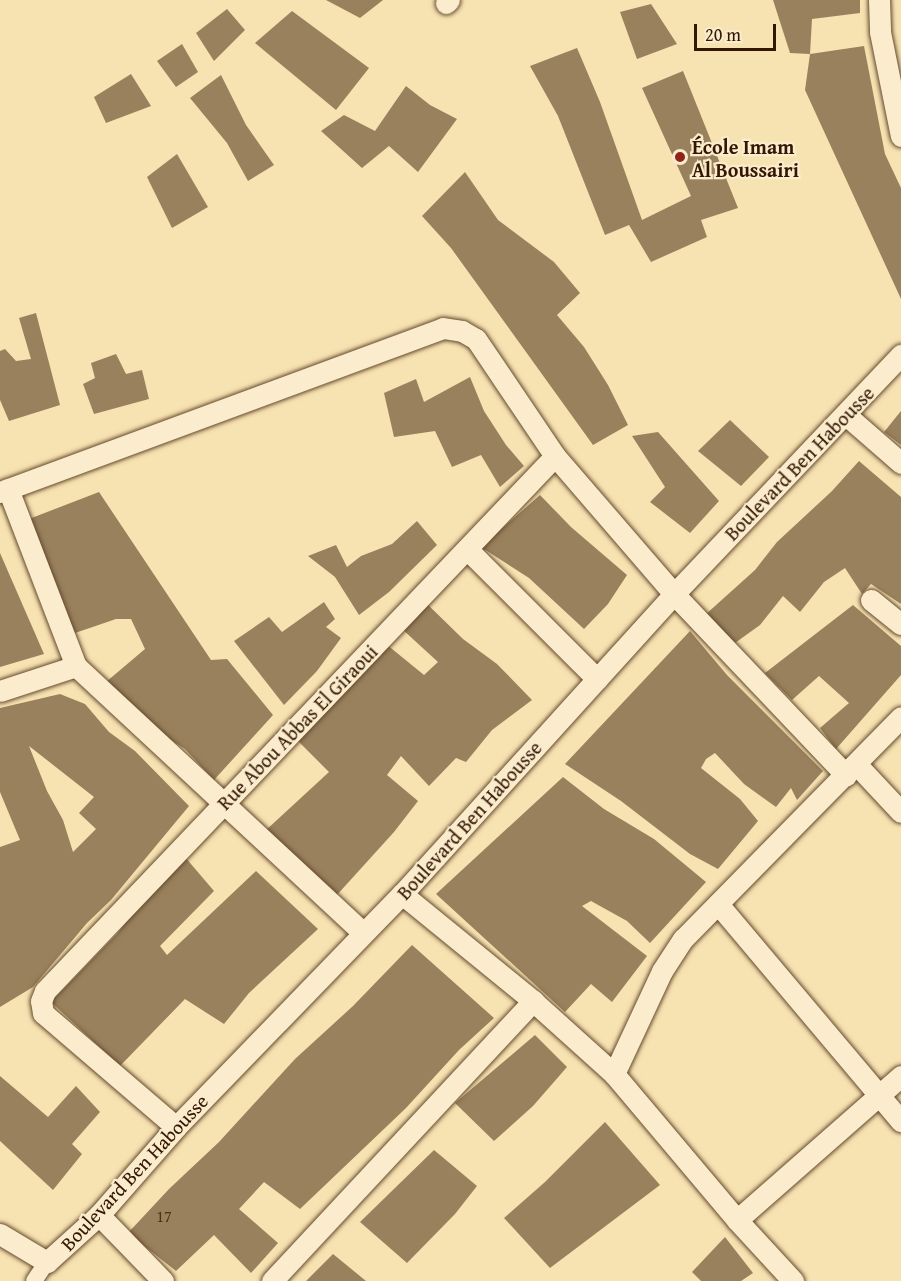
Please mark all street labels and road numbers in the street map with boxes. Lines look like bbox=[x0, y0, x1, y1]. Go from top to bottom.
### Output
street label: Boulevard Ben Habousse bbox=[719, 381, 879, 545]
street label: Rue Abou Abbas El Giraoui bbox=[212, 639, 382, 815]
street label: Boulevard Ben Habousse bbox=[391, 736, 547, 904]
street label: Boulevard Ben Habousse bbox=[55, 1089, 213, 1255]

